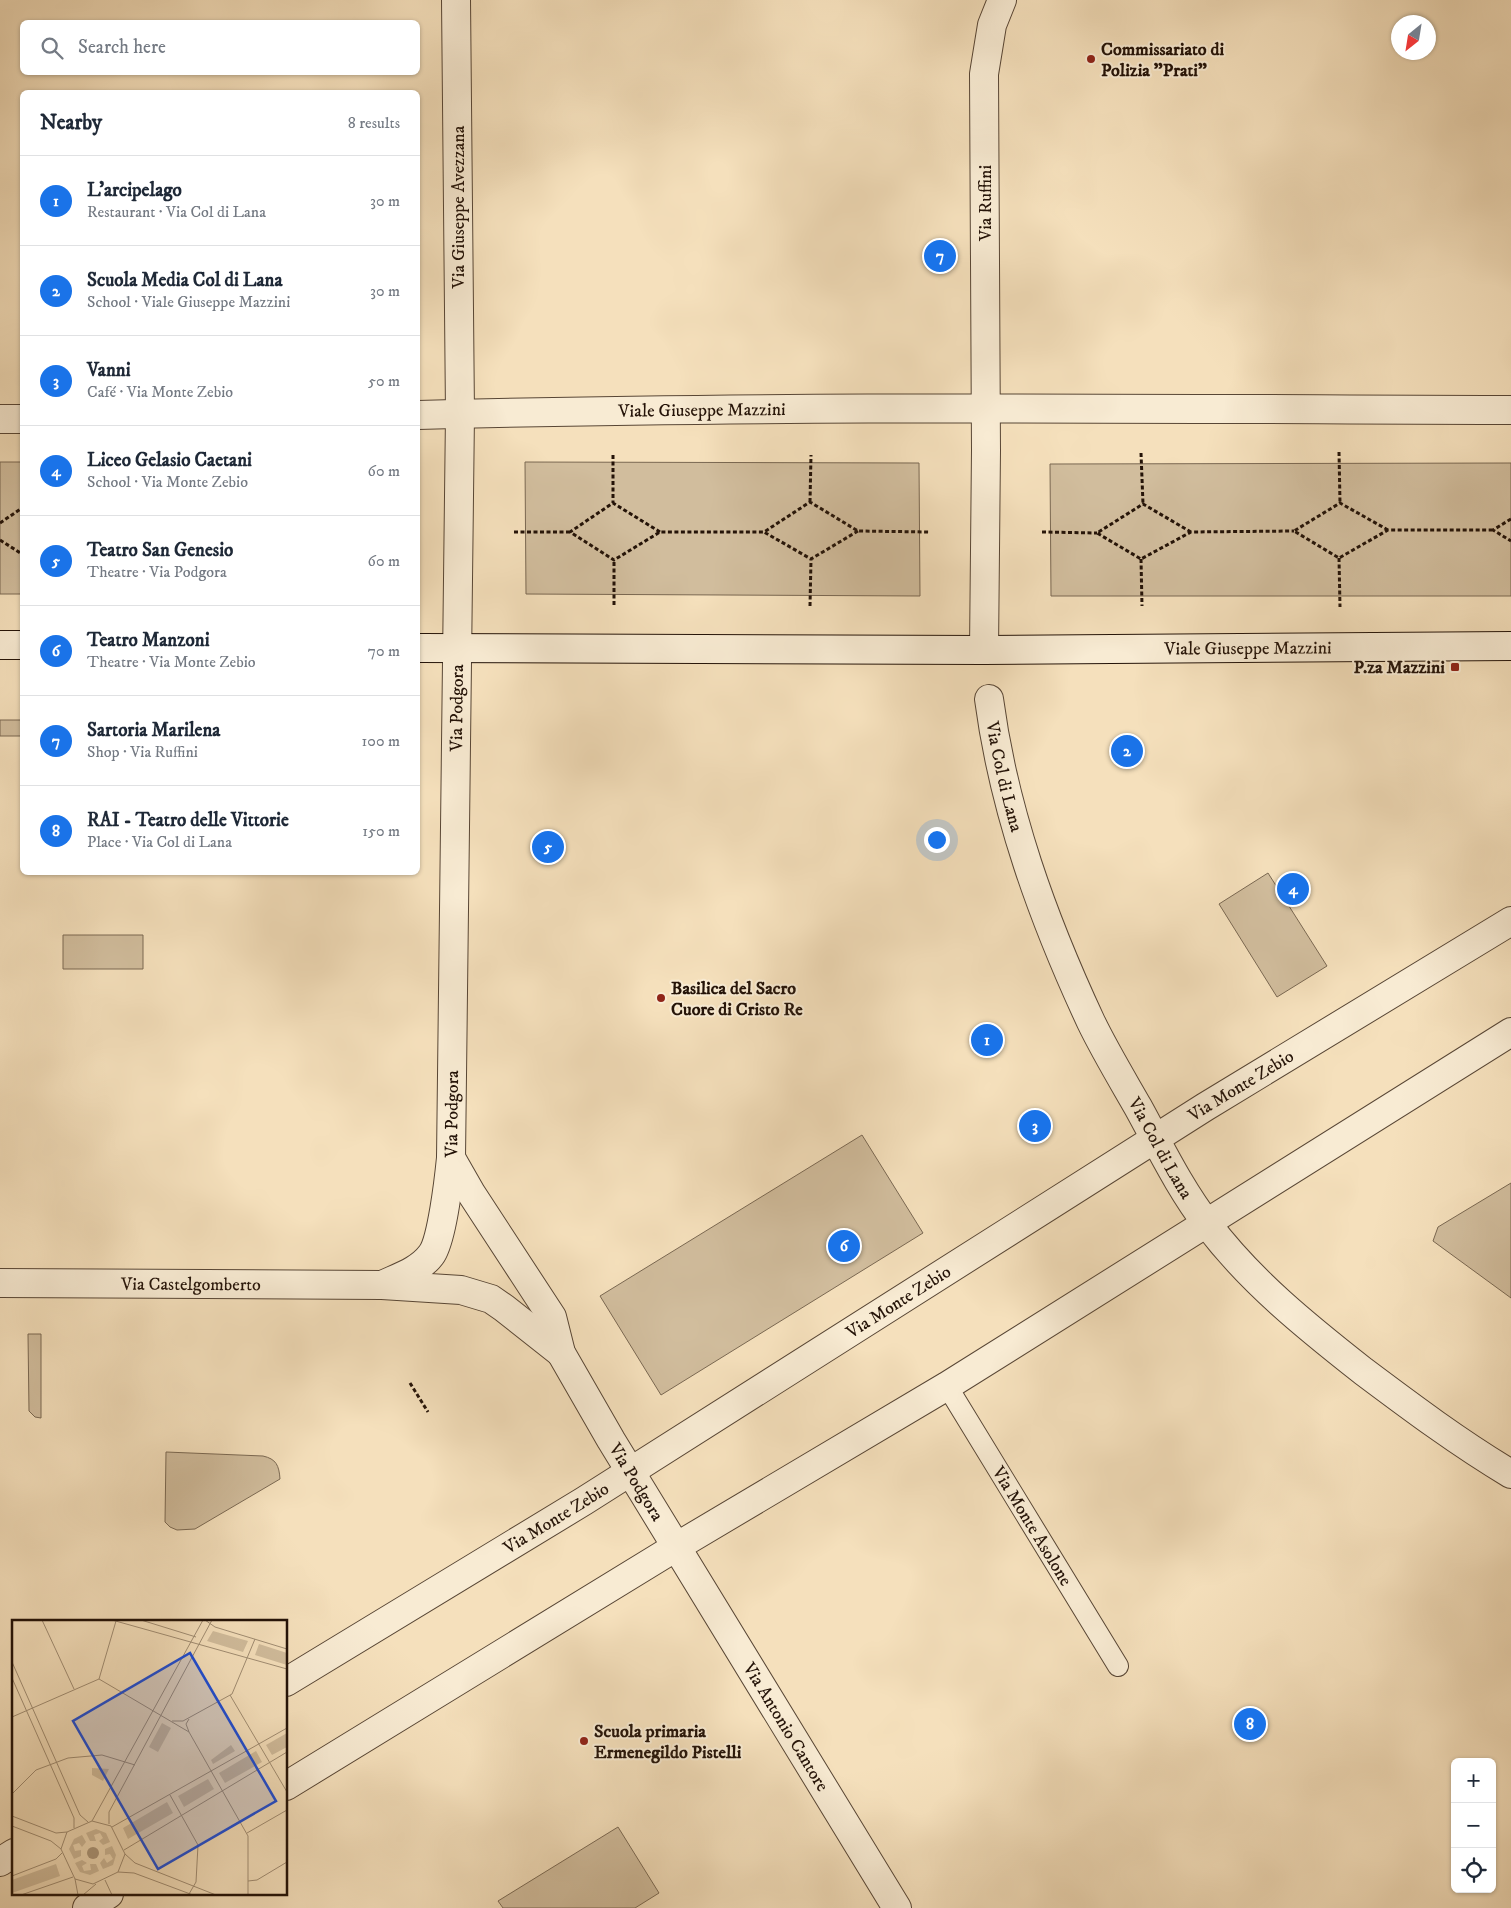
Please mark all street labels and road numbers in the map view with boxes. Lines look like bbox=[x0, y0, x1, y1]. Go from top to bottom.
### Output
street label: Via Giuseppe Avezzana bbox=[448, 125, 470, 289]
street label: Via Ruffini bbox=[975, 165, 997, 242]
street label: Viale Giuseppe Mazzini bbox=[617, 399, 786, 423]
street label: Viale Giuseppe Mazzini bbox=[1163, 637, 1332, 661]
street label: Via Podgora bbox=[446, 664, 469, 752]
street label: Via Col di Lana bbox=[980, 719, 1027, 835]
street label: Via Monte Zebio bbox=[1184, 1045, 1298, 1127]
street label: Via Podgora bbox=[441, 1070, 464, 1158]
street label: Via Col di Lana bbox=[1122, 1093, 1197, 1204]
street label: Via Monte Zebio bbox=[842, 1261, 956, 1344]
street label: Via Castelgomberto bbox=[120, 1274, 261, 1296]
street label: Via Podgora bbox=[603, 1439, 668, 1526]
street label: Via Monte Asolone bbox=[986, 1462, 1076, 1590]
street label: Via Monte Zebio bbox=[499, 1478, 614, 1560]
street label: Via Antonio Cantore bbox=[737, 1658, 833, 1796]

